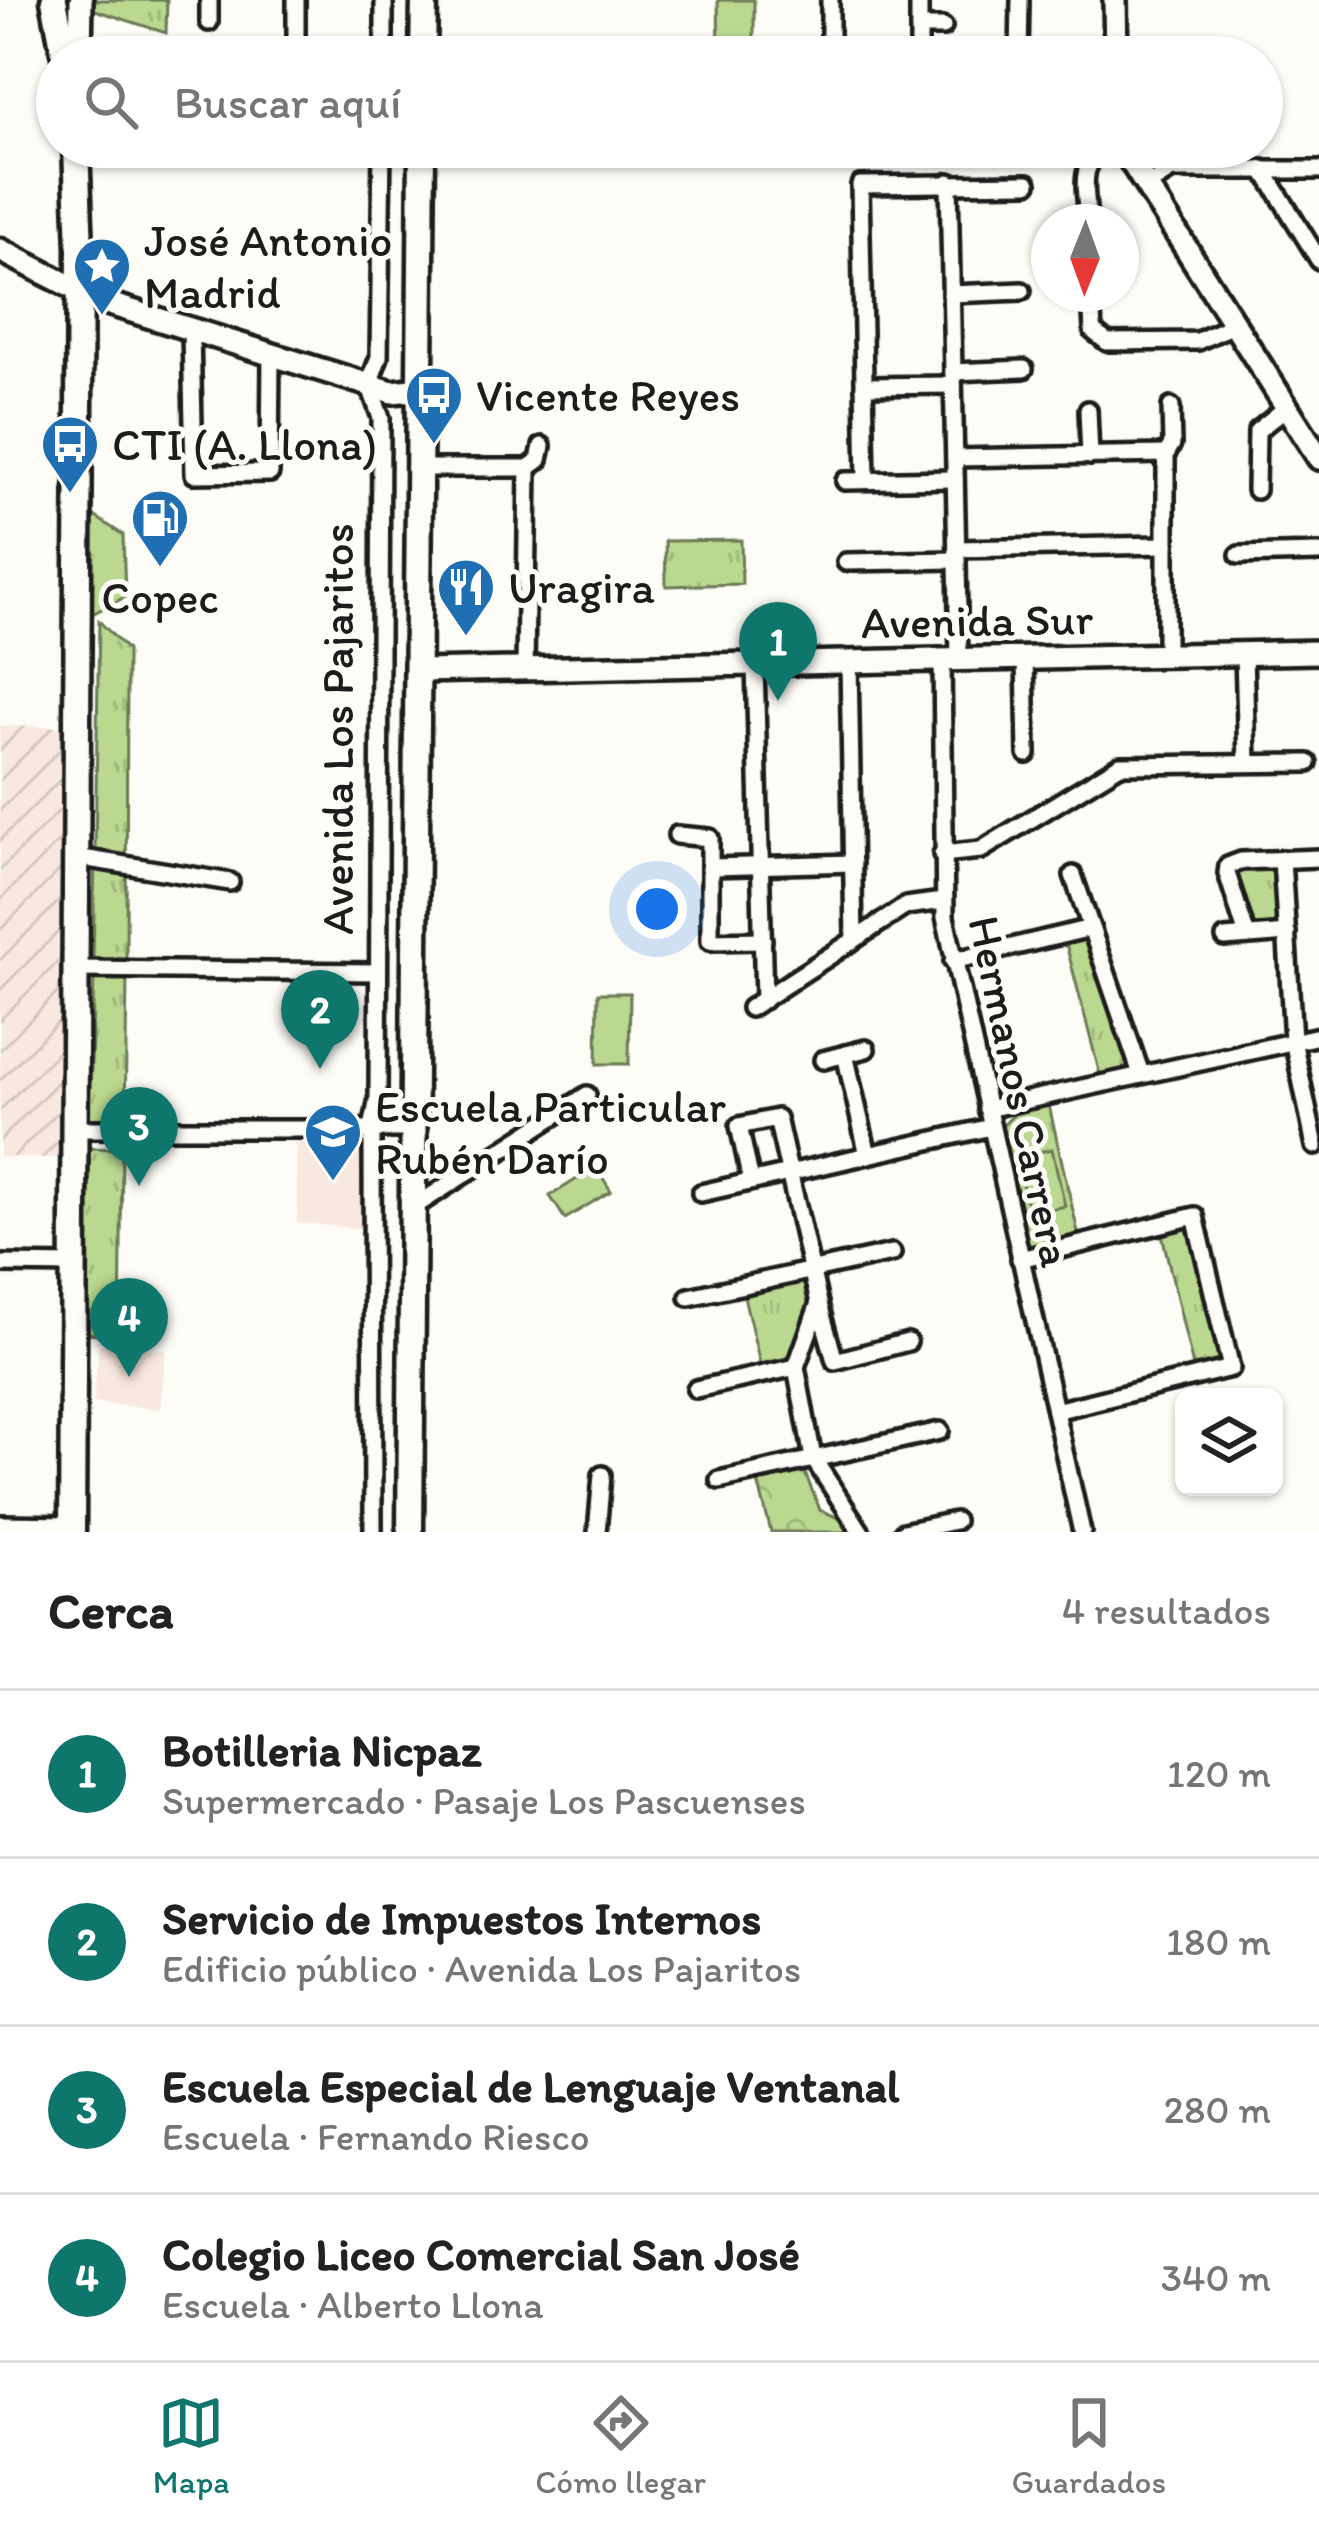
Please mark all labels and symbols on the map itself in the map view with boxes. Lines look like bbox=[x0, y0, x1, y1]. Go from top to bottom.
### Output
north arrow bbox=[1031, 204, 1139, 312]
place label: José Antonio Madrid bbox=[144, 213, 392, 319]
place icon: José Antonio Madrid bbox=[71, 235, 133, 317]
bus stop icon: Vicente Reyes bbox=[403, 364, 465, 446]
place label: Vicente Reyes bbox=[476, 368, 740, 422]
bus stop icon: CTI (A. Llona) bbox=[39, 413, 101, 495]
place label: CTI (A. Llona) bbox=[112, 417, 377, 471]
fuel station icon: Copec bbox=[129, 487, 191, 569]
street label: Avenida Los Pajaritos bbox=[310, 523, 364, 935]
restaurant icon: Uragira bbox=[435, 556, 497, 638]
place label: Uragira bbox=[508, 560, 655, 614]
place label: Copec bbox=[101, 570, 219, 624]
street label: Avenida Sur bbox=[861, 591, 1094, 649]
pin: 1 bbox=[739, 602, 817, 701]
your location bbox=[627, 879, 687, 939]
street label: Hermanos Carrera bbox=[957, 911, 1085, 1271]
pin: 2 bbox=[281, 970, 359, 1069]
place label: Escuela Particular Rubén Darío bbox=[375, 1079, 726, 1185]
pin: 3 bbox=[100, 1087, 178, 1186]
school or university icon: Escuela Particular Rubén Darío bbox=[302, 1101, 364, 1183]
pin: 4 bbox=[90, 1278, 168, 1377]

